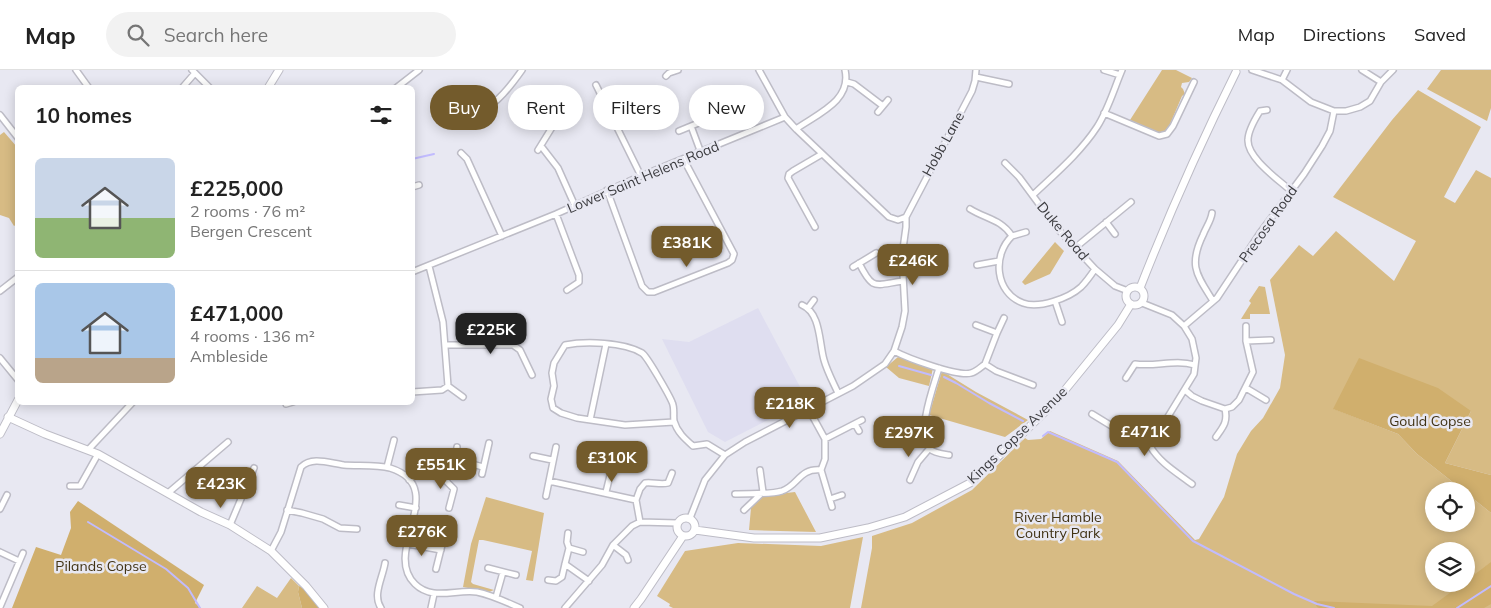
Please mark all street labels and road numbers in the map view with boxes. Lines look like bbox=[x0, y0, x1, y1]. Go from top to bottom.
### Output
street label: Hobb Lane bbox=[918, 109, 968, 179]
street label: Lower Saint Helens Road bbox=[564, 137, 722, 217]
street label: Precosa Road bbox=[1235, 182, 1301, 266]
street label: Duke Road bbox=[1033, 198, 1093, 264]
street label: Kings Copse Avenue bbox=[963, 383, 1071, 487]

